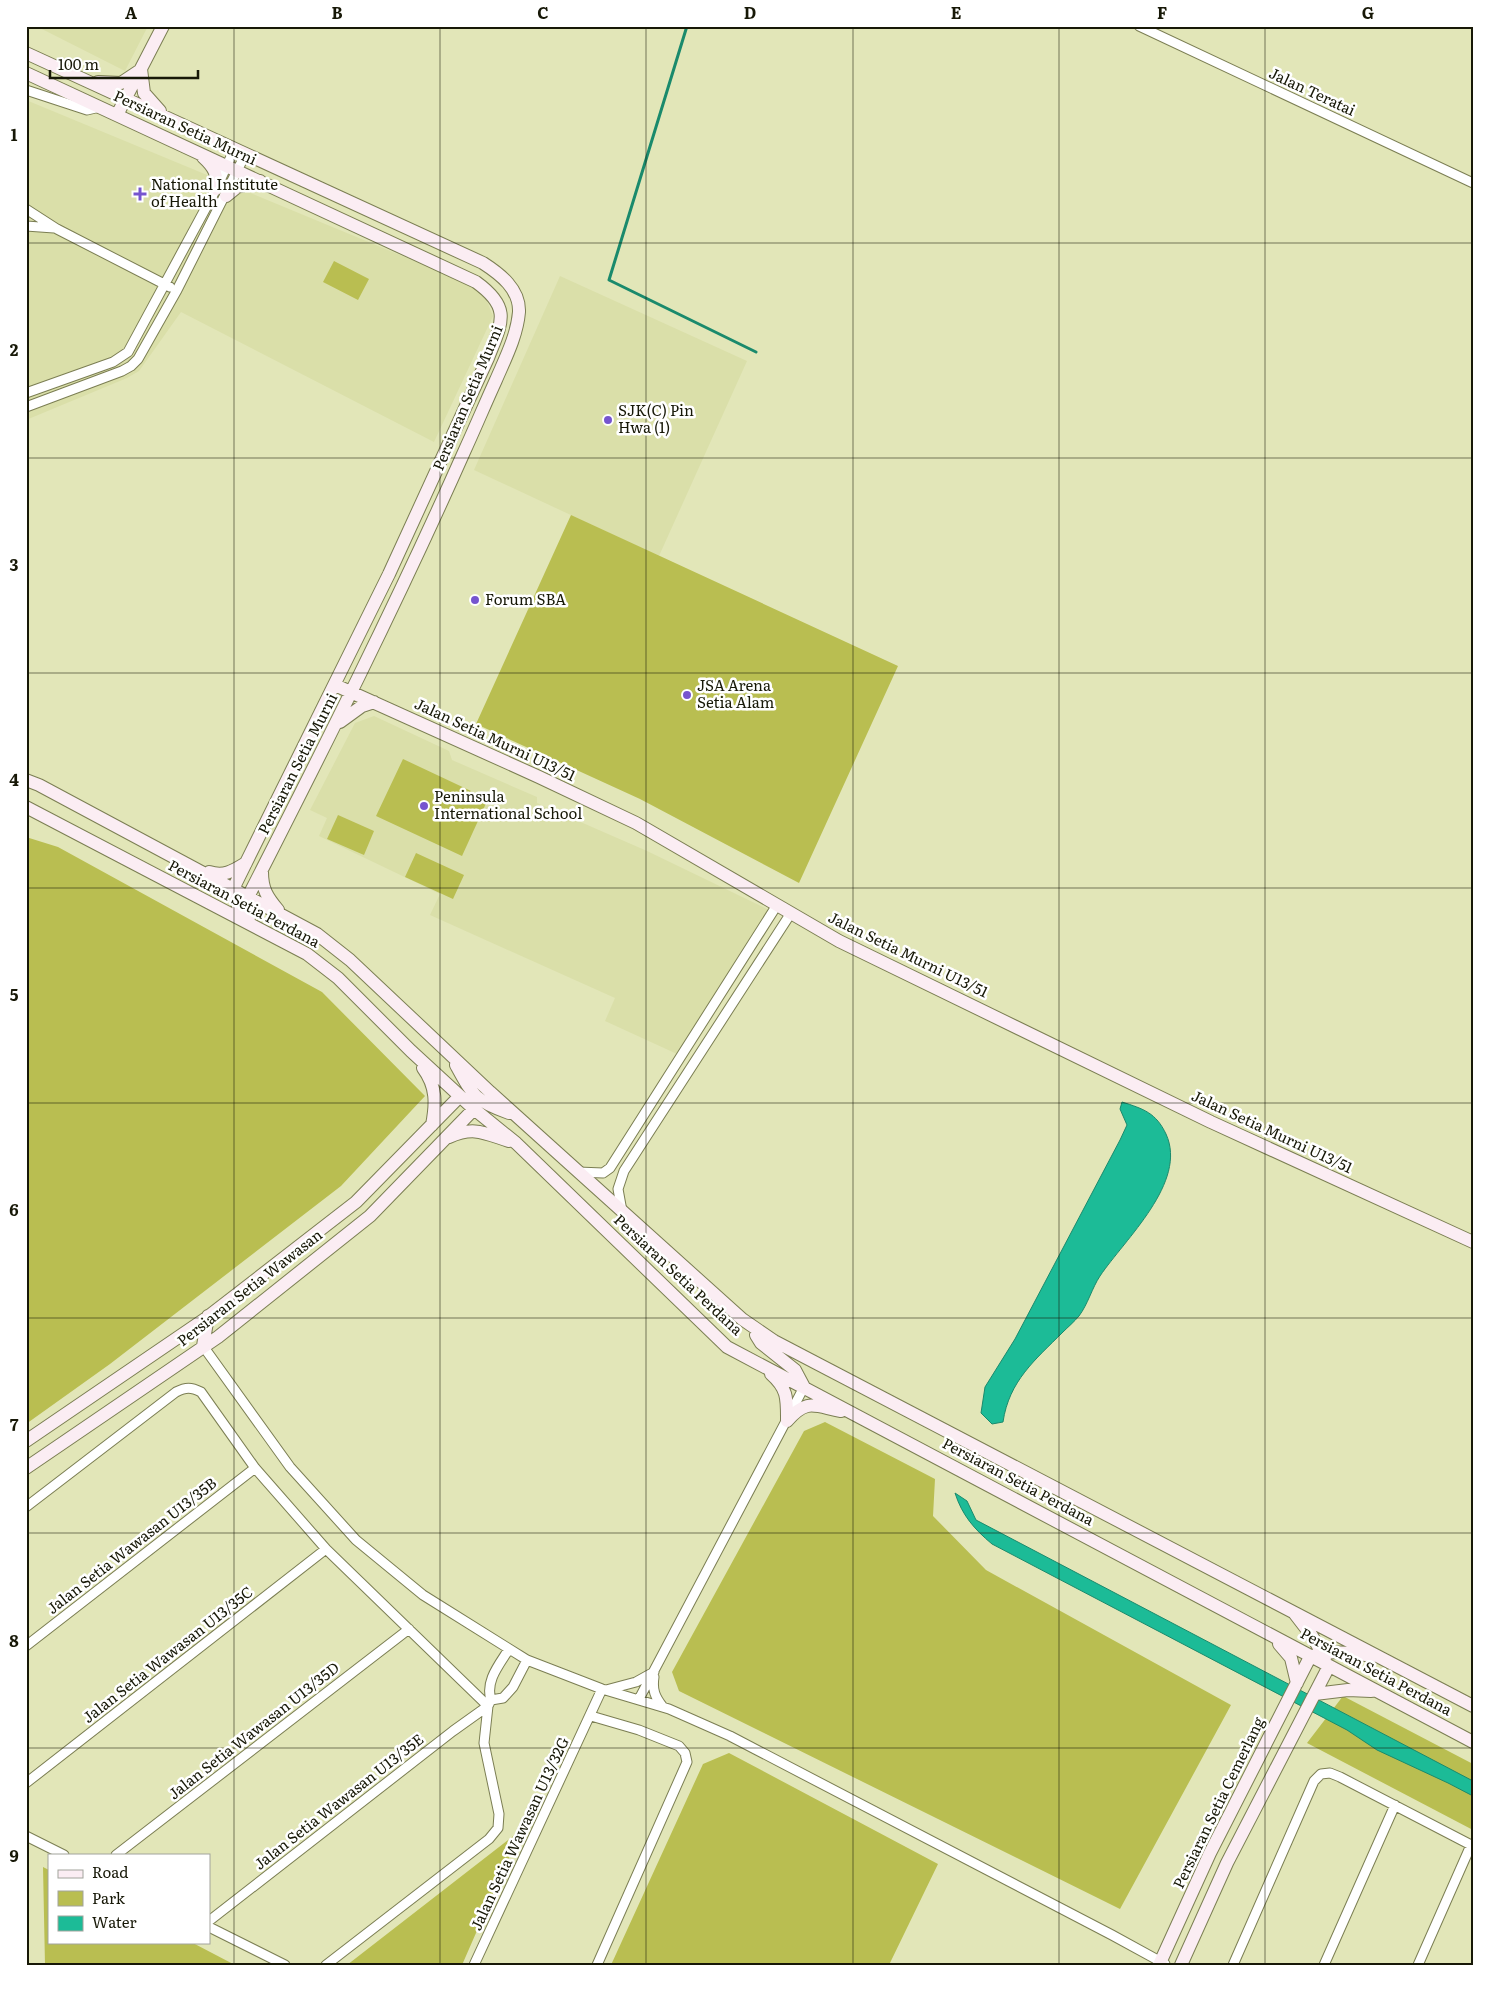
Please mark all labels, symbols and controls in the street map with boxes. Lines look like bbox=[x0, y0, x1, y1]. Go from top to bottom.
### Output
text: A bbox=[125, 0, 137, 24]
text: B bbox=[331, 0, 343, 24]
text: C bbox=[537, 0, 549, 24]
text: D bbox=[744, 0, 756, 24]
text: E bbox=[951, 0, 962, 24]
text: F bbox=[1157, 0, 1167, 24]
text: G bbox=[1362, 0, 1374, 24]
scale bar bbox=[50, 48, 198, 80]
text: 100 m bbox=[58, 52, 99, 75]
street label: Jalan Teratai bbox=[1266, 61, 1360, 121]
street label: Persiaran Setia Murni bbox=[110, 83, 261, 170]
text: 1 bbox=[11, 122, 18, 146]
place label: National Institute of Health bbox=[151, 172, 278, 212]
marker: National Institute of Health bbox=[133, 187, 147, 201]
street label: Persiaran Setia Murni bbox=[426, 321, 508, 474]
text: 2 bbox=[10, 337, 19, 361]
place label: SJK(C) Pin Hwa (1) bbox=[618, 398, 694, 438]
marker: SJK(C) Pin Hwa (1) bbox=[602, 414, 614, 426]
text: 3 bbox=[10, 552, 19, 576]
place label: Forum SBA bbox=[485, 587, 566, 610]
marker: Forum SBA bbox=[469, 594, 481, 606]
place label: JSA Arena Setia Alam bbox=[697, 673, 775, 713]
street label: Persiaran Setia Murni bbox=[251, 689, 342, 838]
marker: JSA Arena Setia Alam bbox=[681, 689, 693, 701]
street label: Jalan Setia Murni U13/51 bbox=[411, 691, 580, 786]
text: 4 bbox=[9, 767, 19, 791]
place label: Peninsula International School bbox=[434, 784, 582, 824]
marker: Peninsula International School bbox=[418, 800, 430, 812]
street label: Persiaran Setia Perdana bbox=[165, 853, 325, 953]
street label: Jalan Setia Murni U13/51 bbox=[825, 905, 993, 1002]
text: 5 bbox=[10, 982, 19, 1006]
street label: Jalan Setia Murni U13/51 bbox=[1188, 1083, 1357, 1178]
text: 6 bbox=[9, 1197, 19, 1221]
street label: Persiaran Setia Perdana bbox=[609, 1208, 749, 1341]
street label: Persiaran Setia Wawasan bbox=[171, 1223, 327, 1351]
text: 7 bbox=[10, 1412, 19, 1436]
street label: Persiaran Setia Perdana bbox=[939, 1431, 1099, 1531]
street label: Jalan Setia Wawasan U13/35B bbox=[41, 1471, 221, 1619]
street label: Jalan Setia Wawasan U13/35C bbox=[77, 1580, 257, 1728]
street label: Persiaran Setia Perdana bbox=[1297, 1621, 1457, 1721]
text: 8 bbox=[9, 1628, 19, 1652]
street label: Jalan Setia Wawasan U13/35D bbox=[163, 1656, 344, 1804]
street label: Persiaran Setia Cemerlang bbox=[1166, 1712, 1270, 1892]
street label: Jalan Setia Wawasan U13/35E bbox=[248, 1727, 428, 1874]
street label: Jalan Setia Wawasan U13/32G bbox=[464, 1733, 574, 1934]
text: 9 bbox=[9, 1843, 19, 1867]
legend bbox=[48, 1854, 210, 1944]
text: Road bbox=[92, 1860, 128, 1883]
text: Park bbox=[92, 1886, 126, 1909]
text: Water bbox=[92, 1910, 137, 1933]

